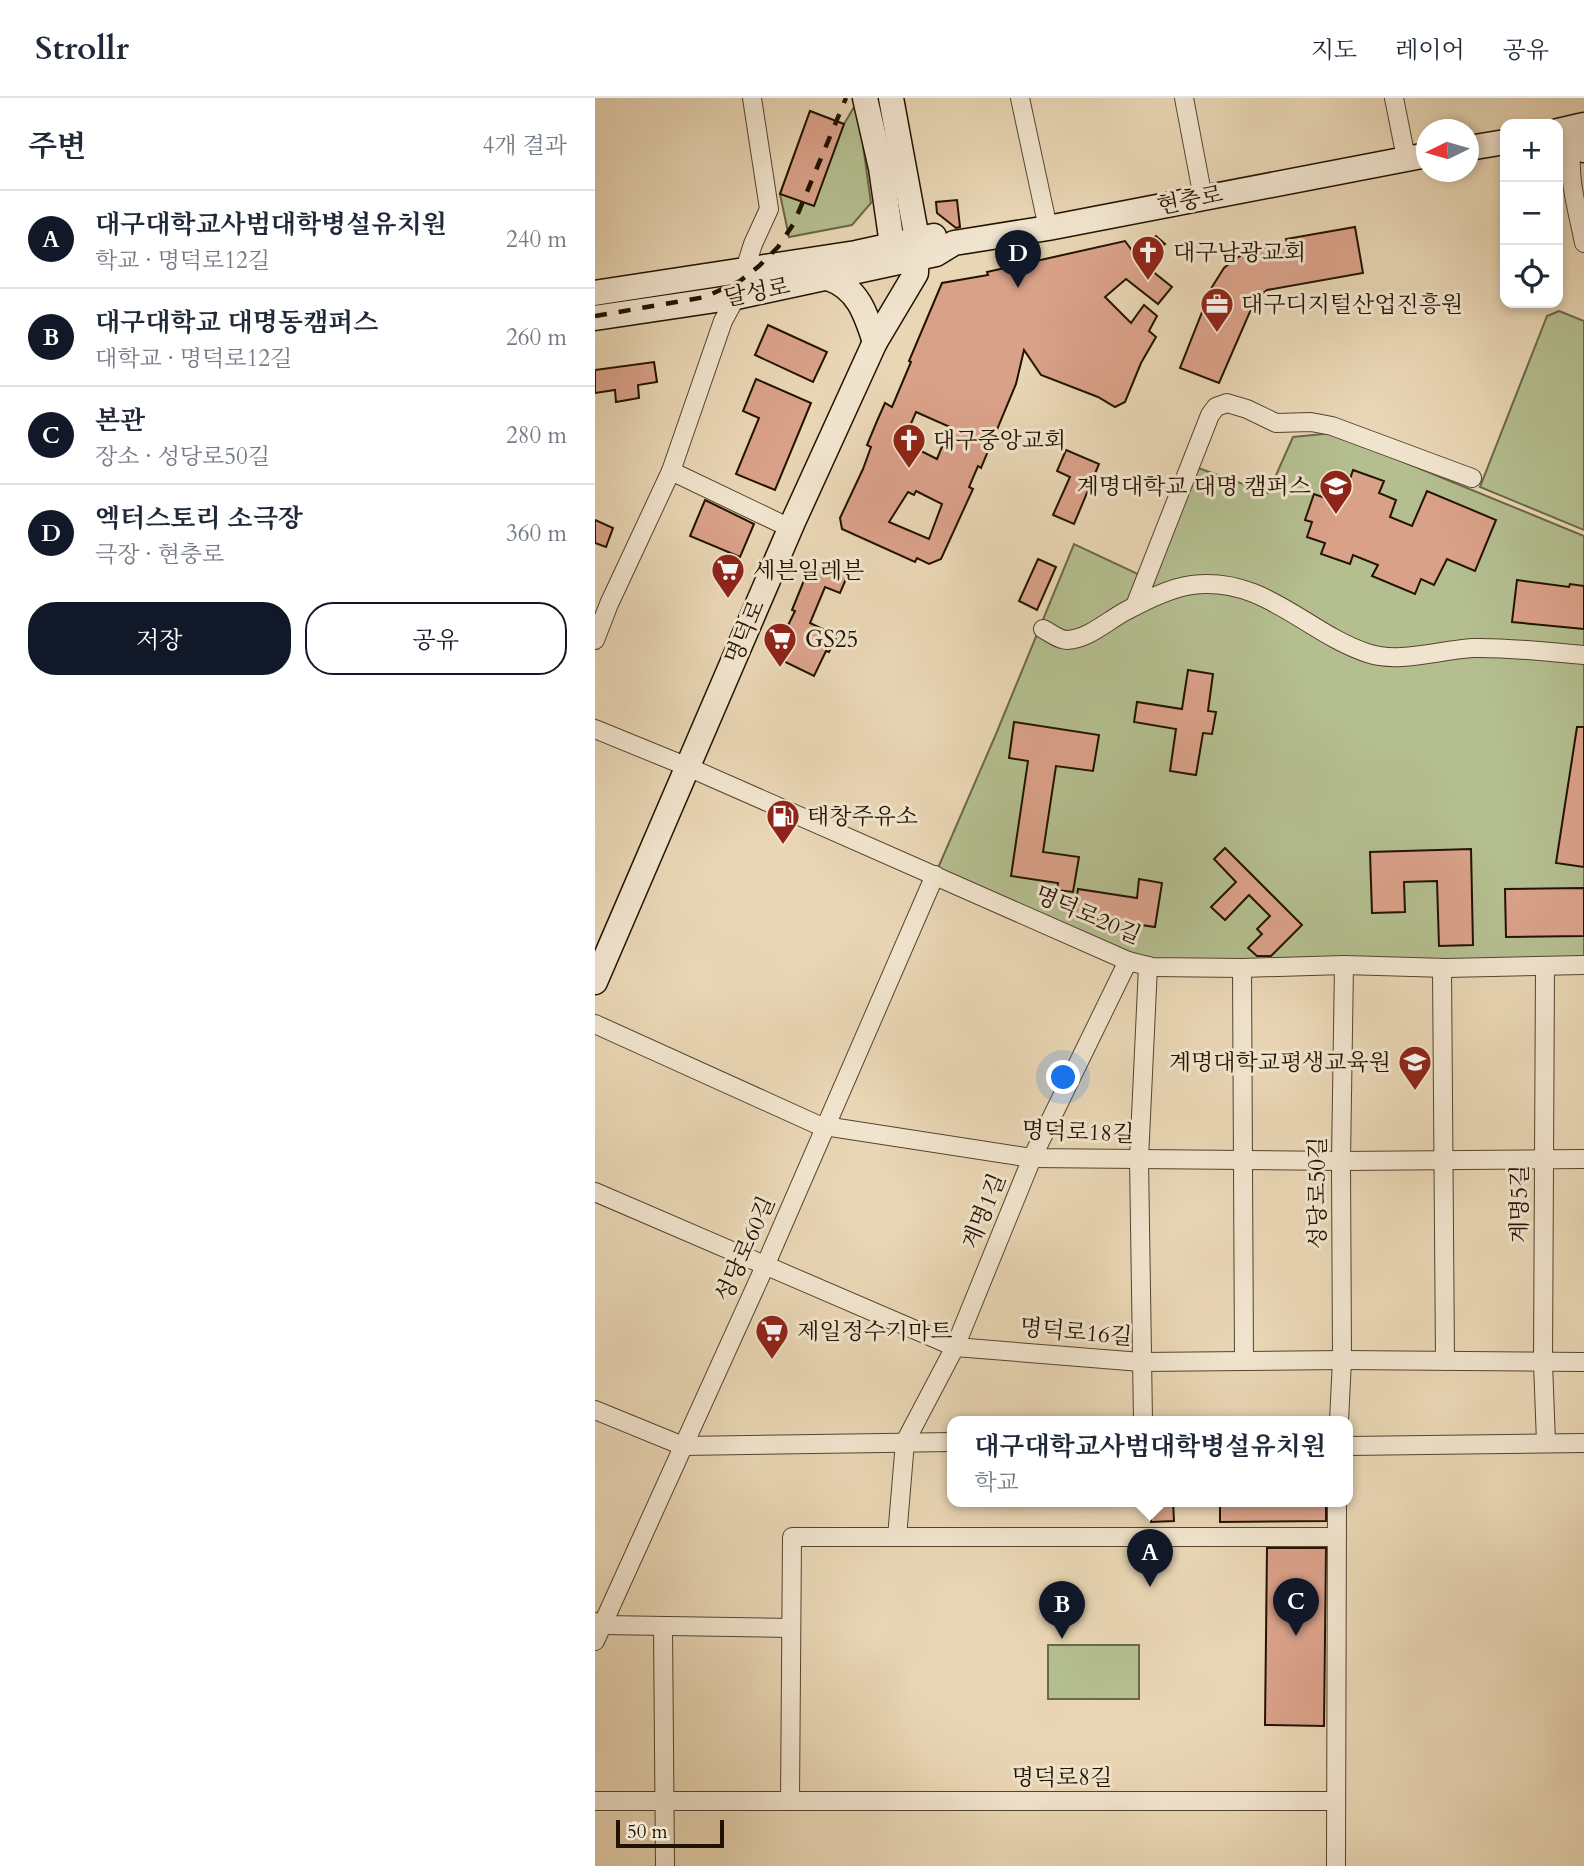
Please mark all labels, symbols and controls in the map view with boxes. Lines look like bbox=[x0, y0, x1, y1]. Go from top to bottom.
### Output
text: Strollr bbox=[35, 26, 129, 71]
text: 지도 bbox=[1311, 34, 1357, 67]
text: 레이어 bbox=[1395, 34, 1465, 67]
text: 공유 bbox=[1503, 34, 1549, 67]
north arrow bbox=[1416, 119, 1479, 182]
map controls bbox=[1500, 119, 1563, 308]
button: + bbox=[1500, 119, 1563, 182]
text: 주변 bbox=[28, 126, 86, 167]
text: 4개 결과 bbox=[482, 130, 567, 161]
street label: 현충로 bbox=[1154, 178, 1226, 222]
button: − bbox=[1500, 182, 1563, 245]
text: 대구대학교사범대학병설유치원 bbox=[95, 207, 447, 242]
text: A bbox=[42, 224, 60, 255]
text: 240 m bbox=[506, 224, 567, 255]
pin: D bbox=[995, 230, 1041, 288]
church icon: 대구남광교회 bbox=[1129, 233, 1167, 282]
place label: 대구남광교회 bbox=[1173, 237, 1306, 268]
text: 학교 · 명덕로12길 bbox=[95, 245, 270, 276]
button: locate bbox=[1500, 245, 1563, 308]
street label: 달성로 bbox=[721, 270, 793, 314]
office icon: 대구디지털산업진흥원 bbox=[1198, 285, 1236, 334]
place label: 대구디지털산업진흥원 bbox=[1241, 289, 1463, 320]
text: 대구대학교 대명동캠퍼스 bbox=[95, 305, 378, 340]
text: B bbox=[43, 322, 59, 353]
text: 260 m bbox=[506, 322, 567, 353]
text: 대학교 · 명덕로12길 bbox=[95, 343, 292, 374]
text: 본관 bbox=[95, 403, 145, 438]
text: C bbox=[42, 420, 60, 451]
text: 280 m bbox=[506, 420, 567, 451]
church icon: 대구중앙교회 bbox=[890, 421, 928, 470]
place label: 대구중앙교회 bbox=[933, 425, 1066, 456]
text: 장소 · 성당로50길 bbox=[95, 441, 270, 472]
school or university icon: 계명대학교 대명 캠퍼스 bbox=[1317, 467, 1355, 516]
place label: 계명대학교 대명 캠퍼스 bbox=[1076, 471, 1311, 502]
text: 엑터스토리 소극장 bbox=[95, 501, 303, 536]
text: D bbox=[41, 518, 61, 549]
text: 360 m bbox=[506, 518, 567, 549]
text: 극장 · 현충로 bbox=[95, 539, 224, 570]
supermarket icon: 세븐일레븐 bbox=[709, 551, 747, 600]
place label: 세븐일레븐 bbox=[753, 555, 864, 586]
street label: 명덕로 bbox=[718, 595, 772, 669]
button: 저장 bbox=[28, 602, 291, 675]
button: 공유 bbox=[305, 602, 567, 675]
supermarket icon: GS25 bbox=[761, 620, 799, 669]
place label: GS25 bbox=[805, 624, 858, 655]
fuel station icon: 태창주유소 bbox=[764, 797, 802, 846]
place label: 태창주유소 bbox=[807, 801, 918, 832]
street label: 명덕로20길 bbox=[1030, 879, 1146, 951]
school or university icon: 계명대학교평생교육원 bbox=[1396, 1043, 1434, 1092]
place label: 계명대학교평생교육원 bbox=[1169, 1047, 1391, 1078]
your location bbox=[1046, 1060, 1080, 1094]
street label: 명덕로18길 bbox=[1021, 1115, 1135, 1149]
street label: 성당로50길 bbox=[1302, 1137, 1333, 1249]
street label: 계명5길 bbox=[1504, 1165, 1535, 1243]
street label: 계명1길 bbox=[955, 1169, 1013, 1253]
street label: 성당로60길 bbox=[708, 1191, 782, 1307]
supermarket icon: 제일정수기마트 bbox=[753, 1312, 791, 1361]
street label: 명덕로16길 bbox=[1019, 1312, 1133, 1352]
place label: 제일정수기마트 bbox=[797, 1316, 953, 1347]
popup bbox=[947, 1416, 1353, 1507]
text: 대구대학교사범대학병설유치원 bbox=[974, 1429, 1326, 1464]
text: 학교 bbox=[974, 1467, 1019, 1498]
pin: A bbox=[1127, 1529, 1173, 1587]
pin: C bbox=[1273, 1578, 1319, 1636]
pin: B bbox=[1039, 1581, 1085, 1639]
street label: 명덕로8길 bbox=[1012, 1762, 1112, 1793]
scale bar bbox=[616, 1817, 725, 1849]
text: 50 m bbox=[627, 1819, 668, 1845]

